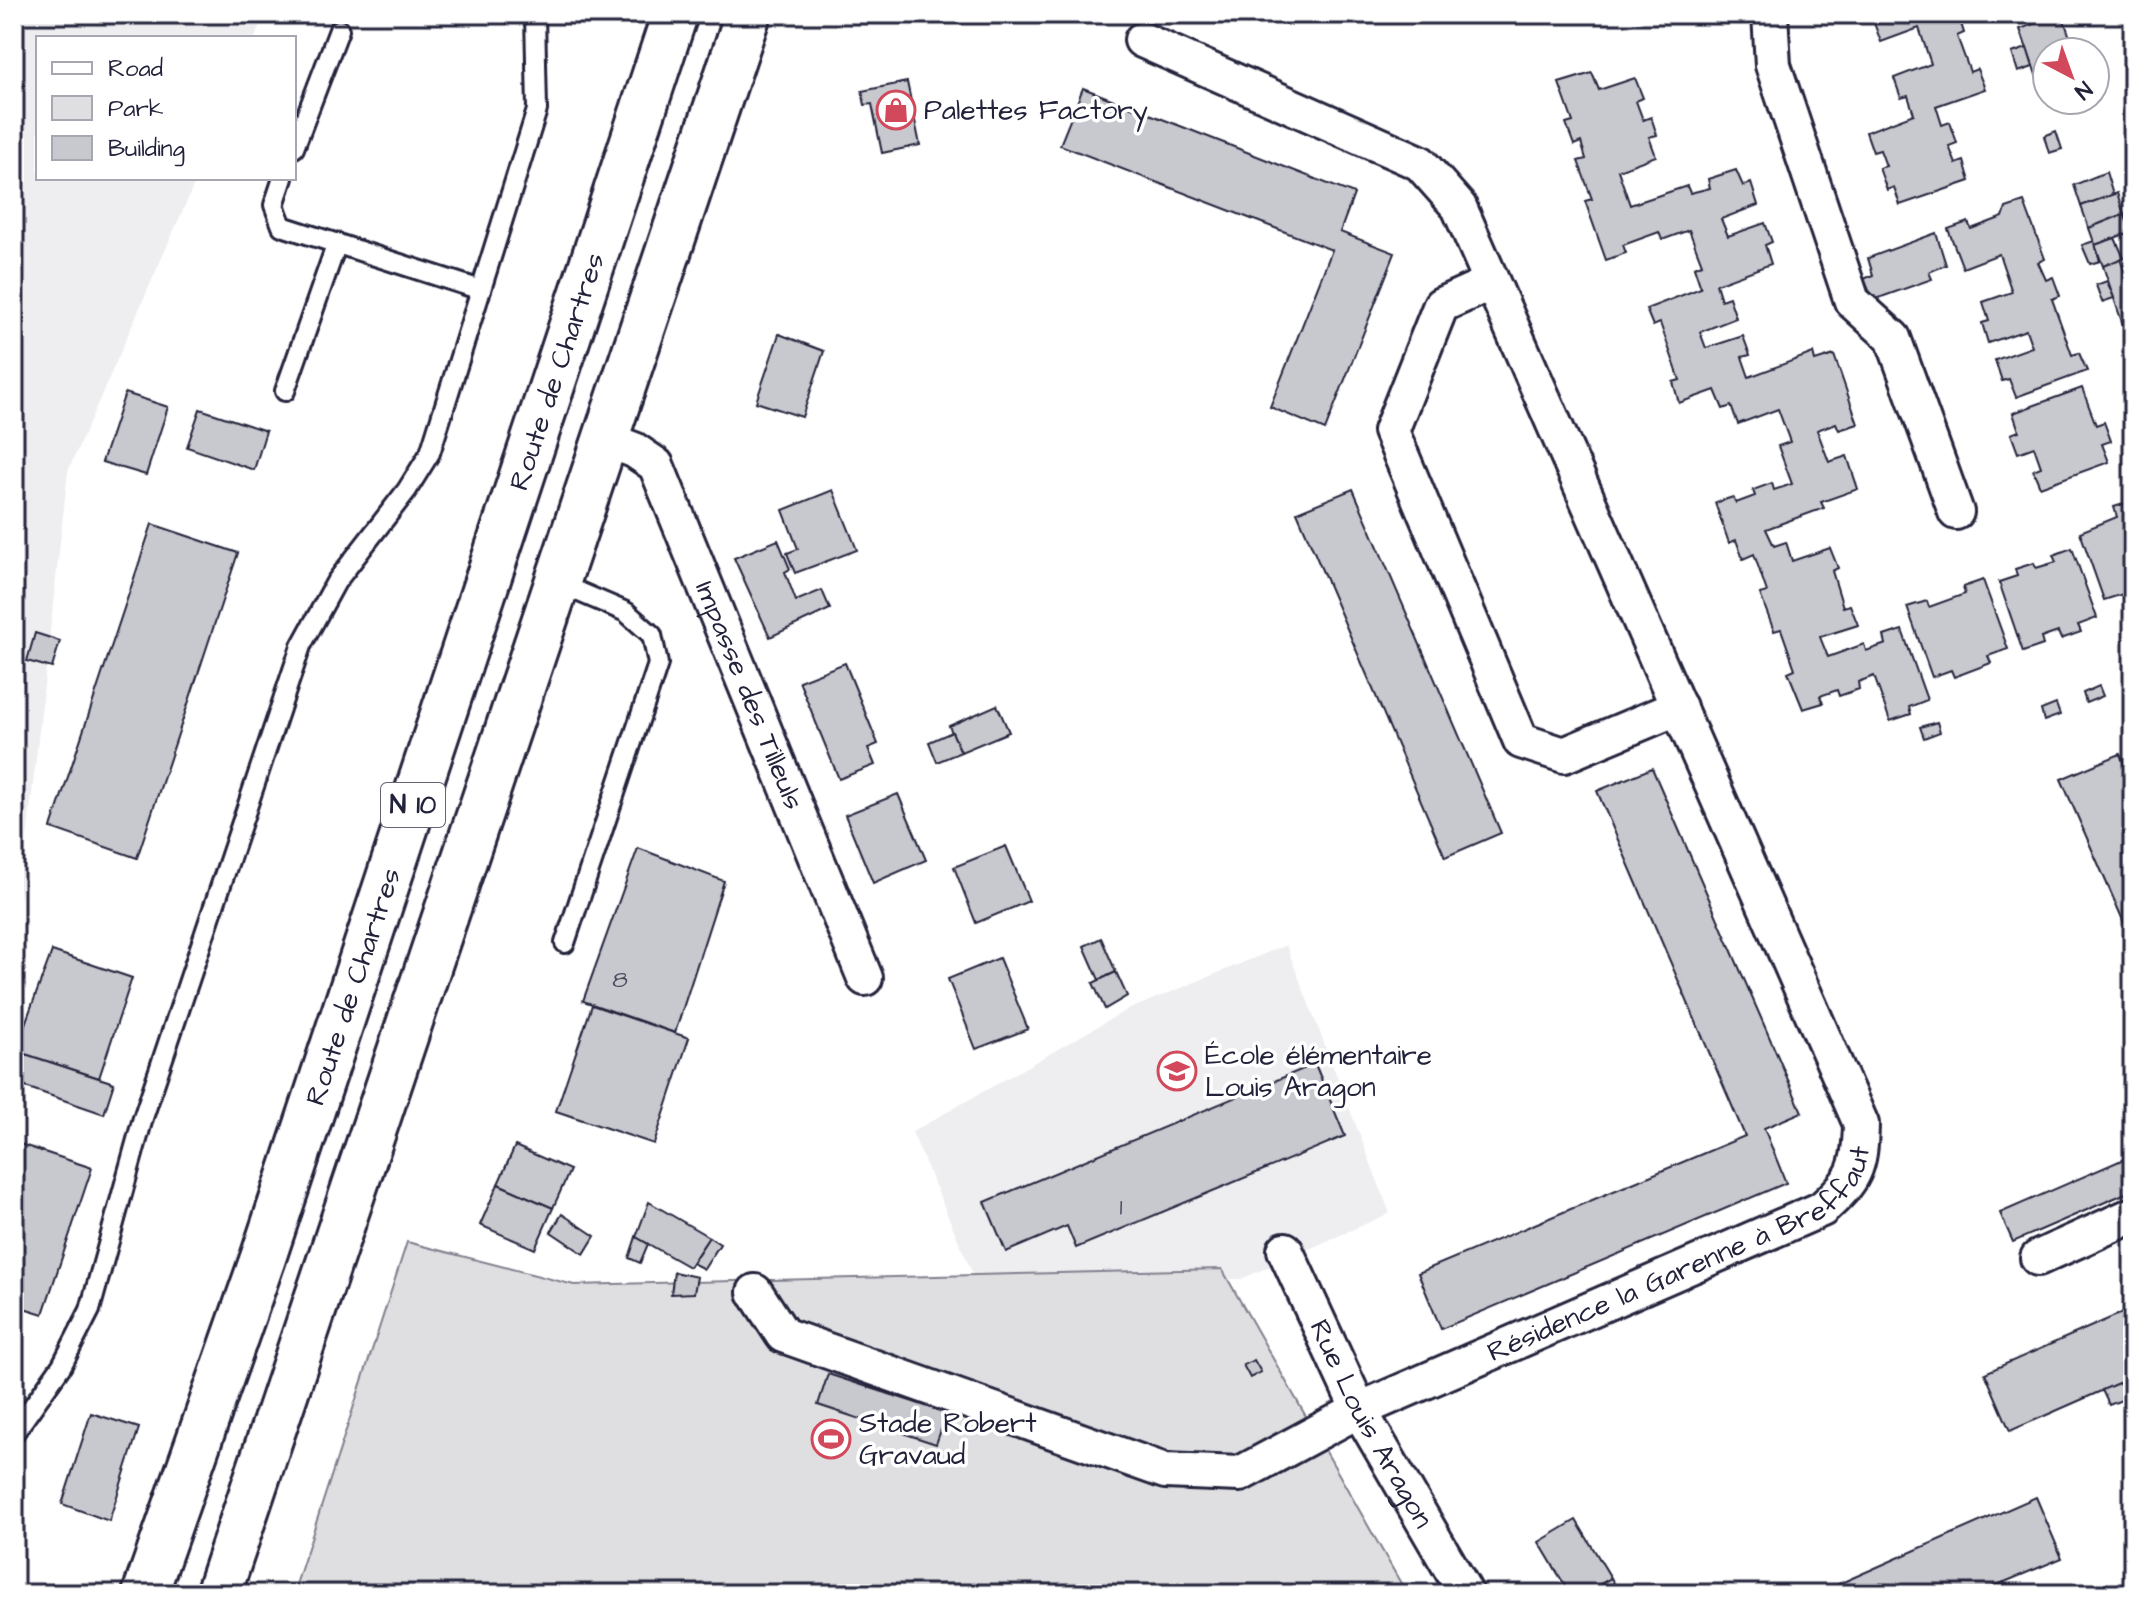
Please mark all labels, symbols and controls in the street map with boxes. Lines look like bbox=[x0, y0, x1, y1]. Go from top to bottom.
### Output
legend bbox=[36, 36, 296, 180]
north arrow bbox=[2031, 36, 2111, 116]
text: Road bbox=[108, 52, 163, 86]
text: N bbox=[2068, 74, 2099, 106]
shop icon: Palettes Factory bbox=[875, 89, 917, 131]
place label: Palettes Factory bbox=[924, 91, 1148, 132]
text: Park bbox=[108, 92, 164, 126]
text: Building bbox=[108, 132, 185, 167]
street label: Route de Chartres bbox=[499, 248, 614, 495]
street label: Impasse des Tilleuls bbox=[686, 575, 814, 815]
road number: N 10 bbox=[381, 783, 445, 827]
street label: Route de Chartres bbox=[295, 863, 410, 1110]
house number: 8 bbox=[612, 963, 628, 997]
place label: École élémentaire Louis Aragon bbox=[1205, 1036, 1432, 1108]
school or university icon: École élémentaire Louis Aragon bbox=[1156, 1050, 1198, 1092]
street label: Résidence la Garenne à Breffaut bbox=[1481, 1143, 1879, 1371]
house number: 1 bbox=[1119, 1191, 1123, 1225]
street label: Rue Louis Aragon bbox=[1300, 1313, 1443, 1535]
place label: Stade Robert Gravaud bbox=[859, 1404, 1037, 1475]
sports icon: Stade Robert Gravaud bbox=[810, 1418, 852, 1460]

